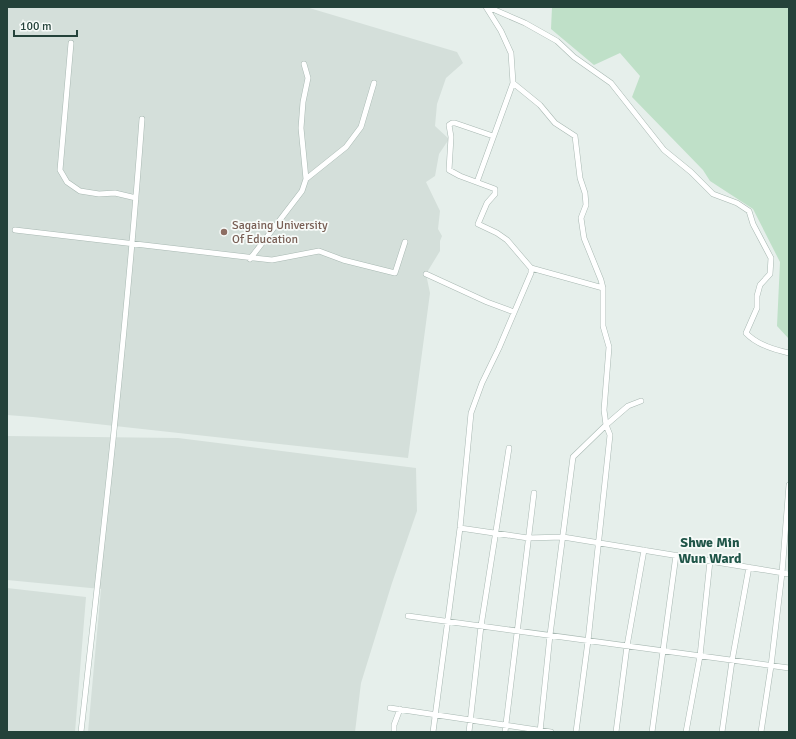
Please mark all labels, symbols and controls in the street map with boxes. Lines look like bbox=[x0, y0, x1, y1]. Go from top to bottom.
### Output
scale bar bbox=[14, 12, 77, 38]
text: 100 m bbox=[20, 19, 52, 34]
place label: Sagaing University Of Education bbox=[232, 218, 328, 247]
marker: Sagaing University Of Education bbox=[219, 227, 229, 237]
district label: Shwe Min Wun Ward bbox=[678, 534, 742, 567]

